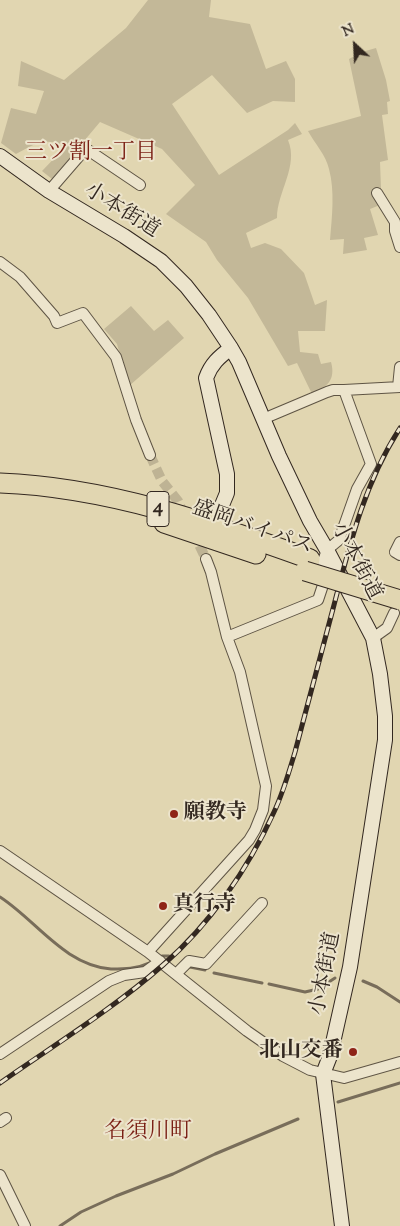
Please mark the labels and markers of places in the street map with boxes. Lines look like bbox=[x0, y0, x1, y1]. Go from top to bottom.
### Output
place label: 願教寺 bbox=[184, 801, 247, 827]
marker: 願教寺 bbox=[168, 808, 180, 820]
place label: 真行寺 bbox=[173, 893, 236, 919]
marker: 真行寺 bbox=[157, 900, 169, 912]
place label: 北山交番 bbox=[259, 1039, 343, 1065]
marker: 北山交番 bbox=[347, 1046, 359, 1058]

